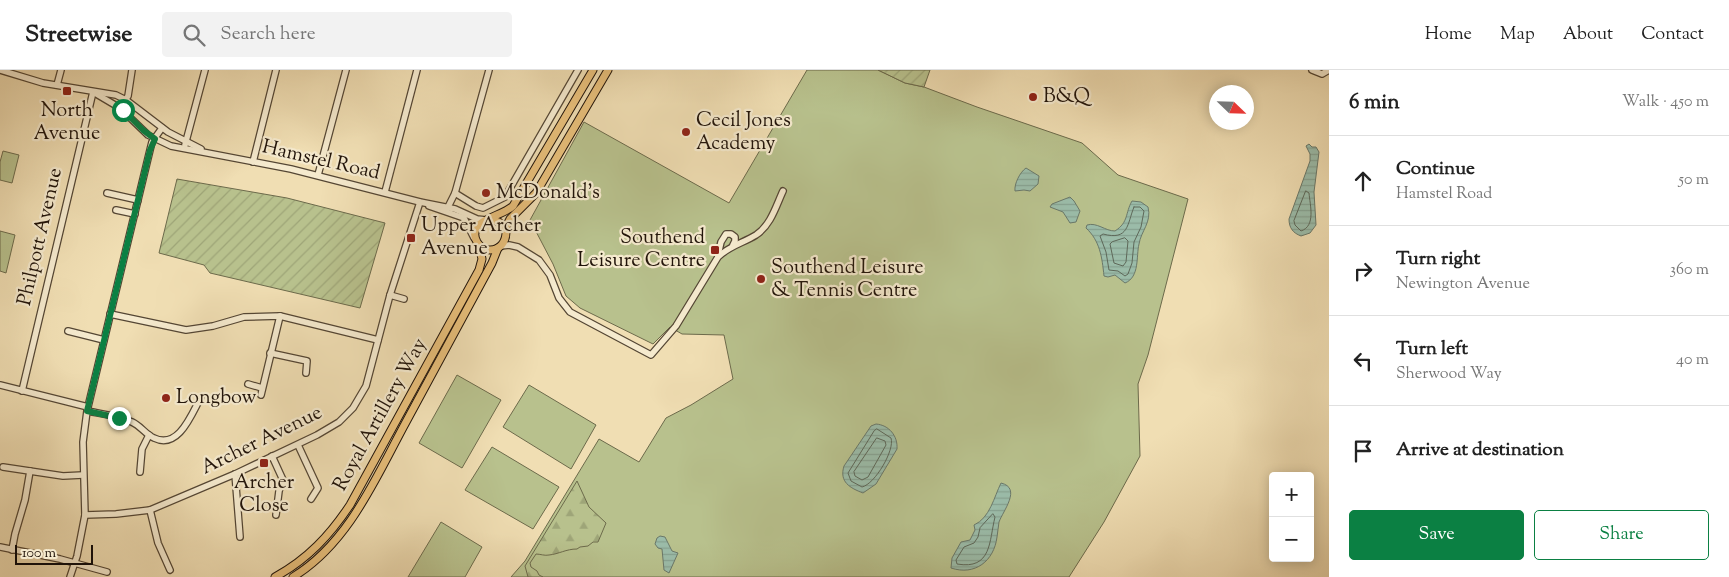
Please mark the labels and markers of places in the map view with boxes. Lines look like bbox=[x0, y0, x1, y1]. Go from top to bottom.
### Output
place label: B&Q bbox=[1043, 83, 1092, 112]
marker: North Avenue bbox=[61, 85, 73, 97]
marker: B&Q bbox=[1027, 91, 1039, 103]
place label: North Avenue bbox=[34, 97, 100, 149]
place label: Cecil Jones Academy bbox=[696, 107, 791, 159]
marker: Cecil Jones Academy bbox=[680, 126, 692, 138]
place label: McDonald's bbox=[496, 179, 600, 208]
marker: McDonald's bbox=[480, 187, 492, 199]
place label: Upper Archer Avenue bbox=[421, 212, 542, 264]
place label: Southend Leisure Centre bbox=[577, 224, 705, 276]
marker: Upper Archer Avenue bbox=[405, 232, 417, 244]
marker: Southend Leisure Centre bbox=[709, 244, 721, 256]
place label: Southend Leisure & Tennis Centre bbox=[771, 254, 924, 306]
marker: Southend Leisure & Tennis Centre bbox=[755, 273, 767, 285]
place label: Longbow bbox=[176, 384, 256, 413]
marker: Longbow bbox=[160, 392, 172, 404]
marker: Archer Close bbox=[258, 457, 270, 469]
place label: Archer Close bbox=[234, 469, 295, 521]

